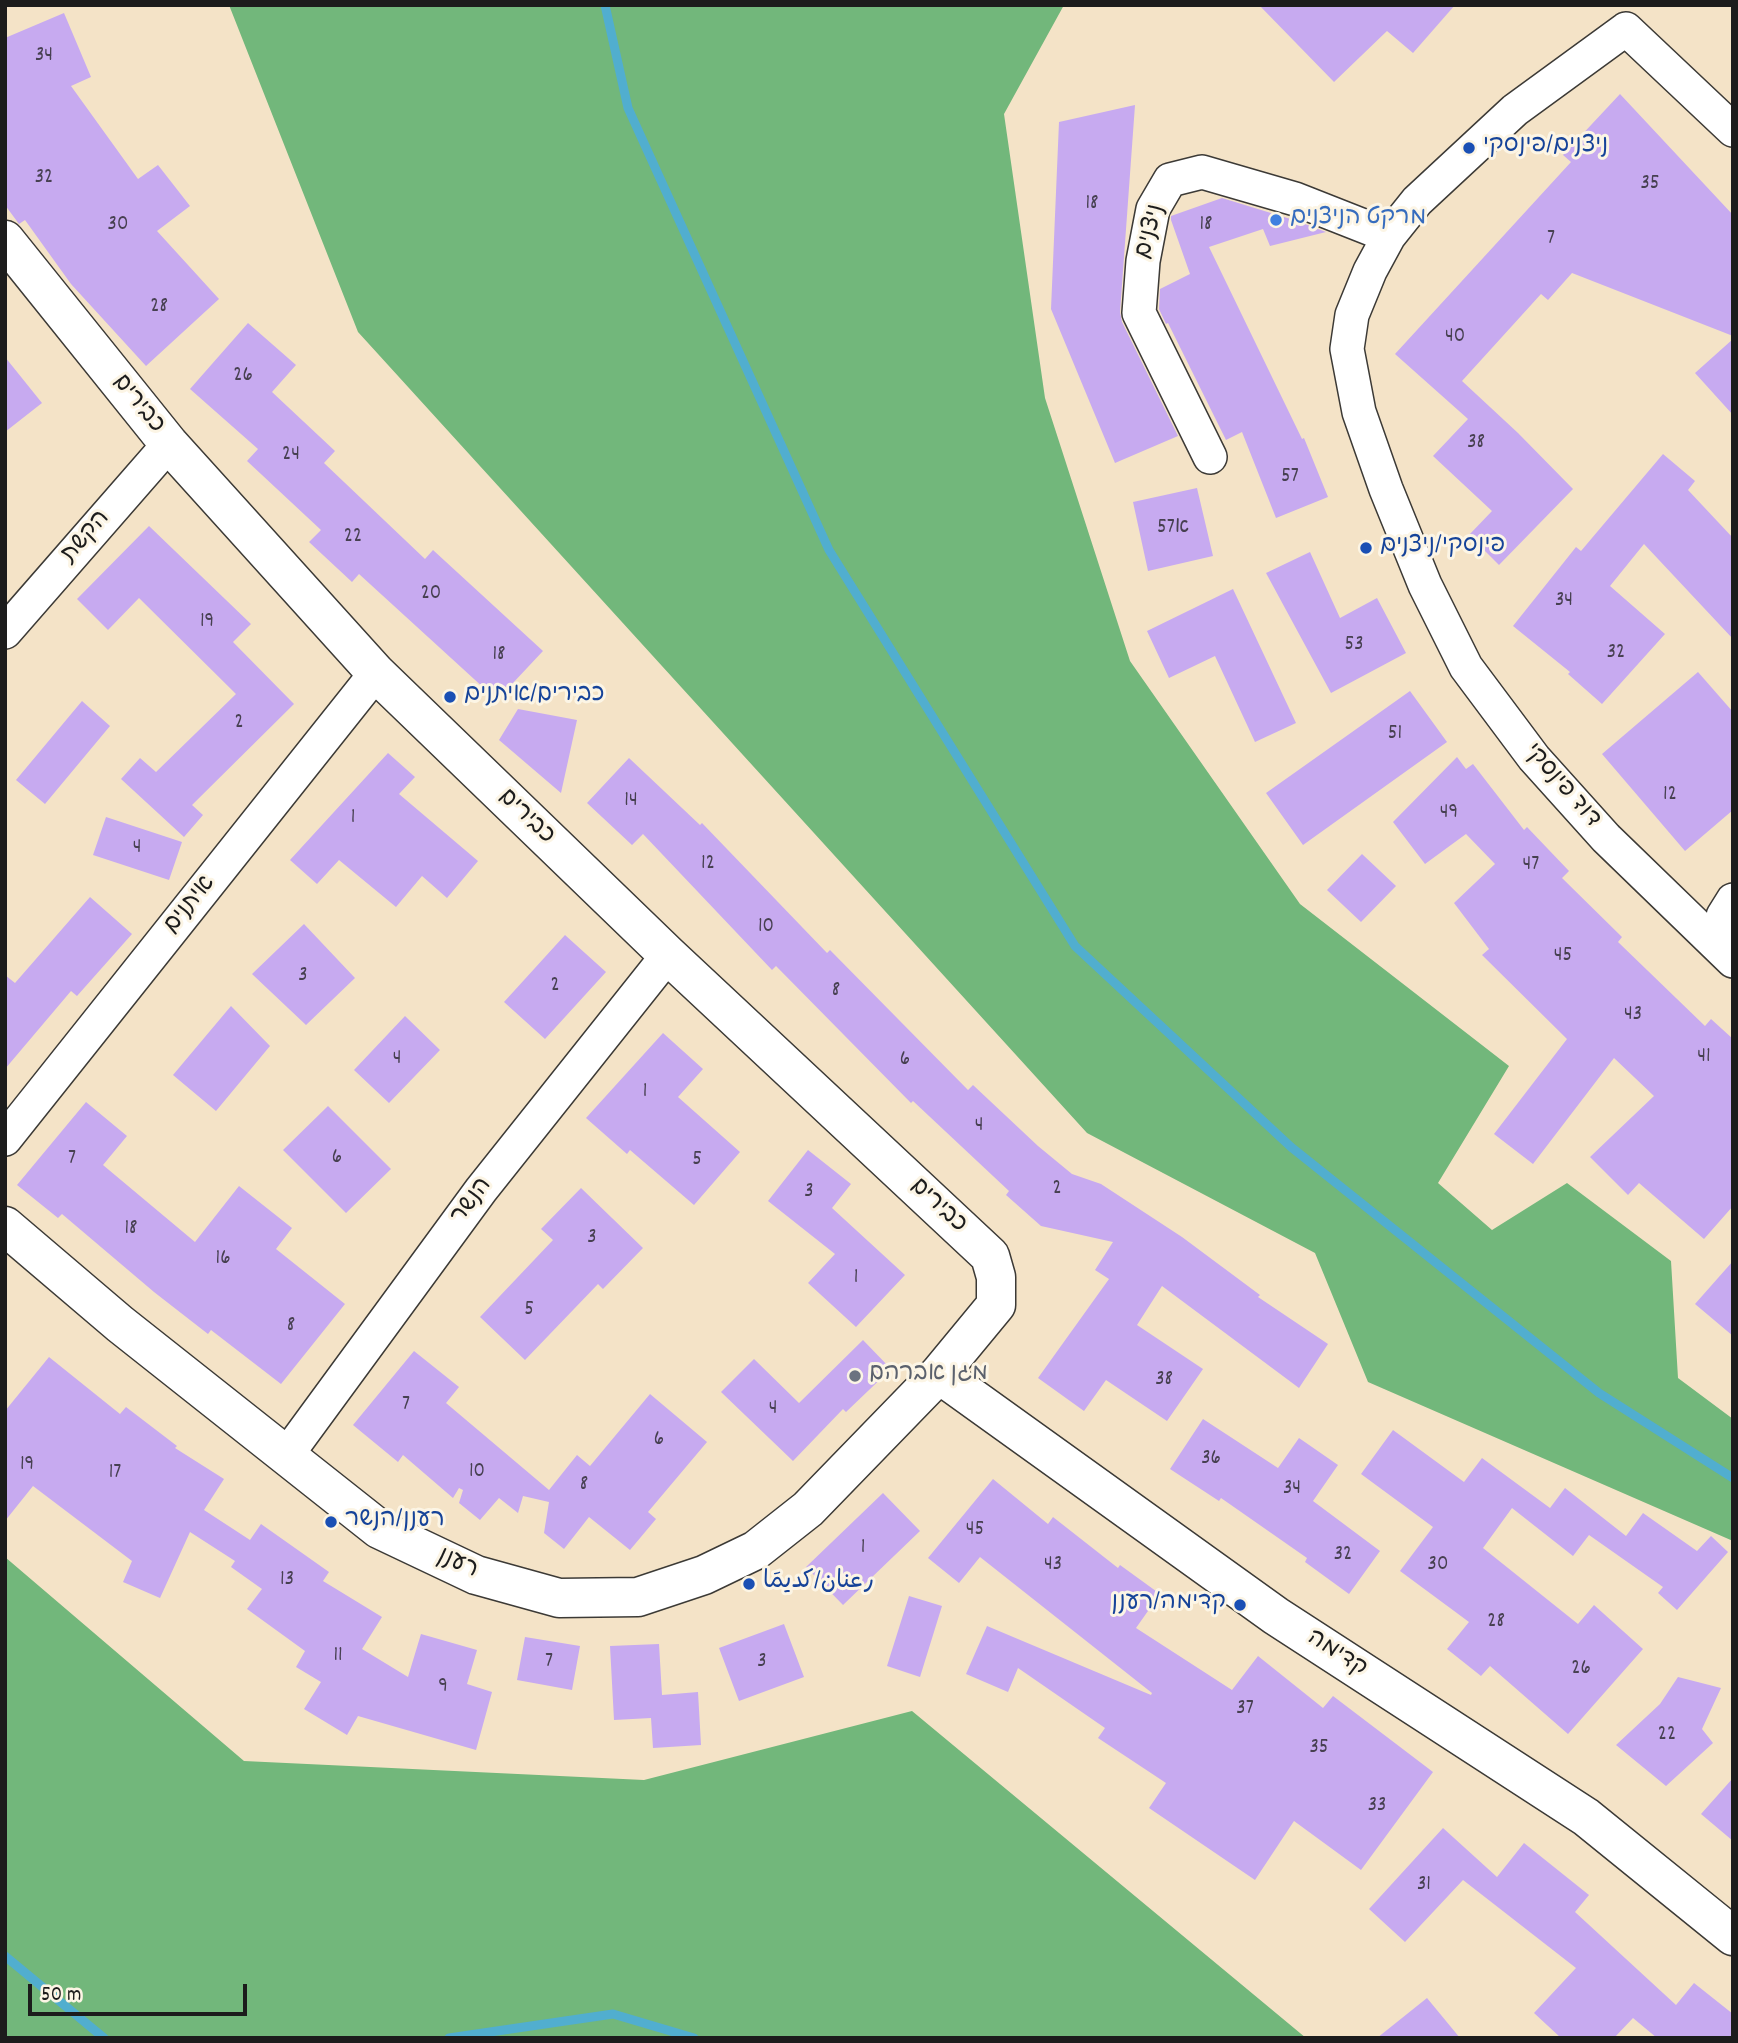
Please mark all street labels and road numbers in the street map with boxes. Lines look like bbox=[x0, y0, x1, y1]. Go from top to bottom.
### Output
street label: ניצנים bbox=[1131, 202, 1173, 262]
street label: כבירים bbox=[105, 370, 169, 440]
street label: הקשת bbox=[56, 506, 118, 570]
street label: דוד פינסקי bbox=[1517, 739, 1605, 835]
street label: כבירים bbox=[491, 784, 559, 852]
street label: איתנים bbox=[159, 871, 223, 941]
street label: הנשר bbox=[446, 1173, 500, 1231]
street label: כבירים bbox=[903, 1174, 971, 1240]
street label: רענן bbox=[432, 1543, 482, 1587]
street label: קדימה bbox=[1301, 1625, 1371, 1685]

